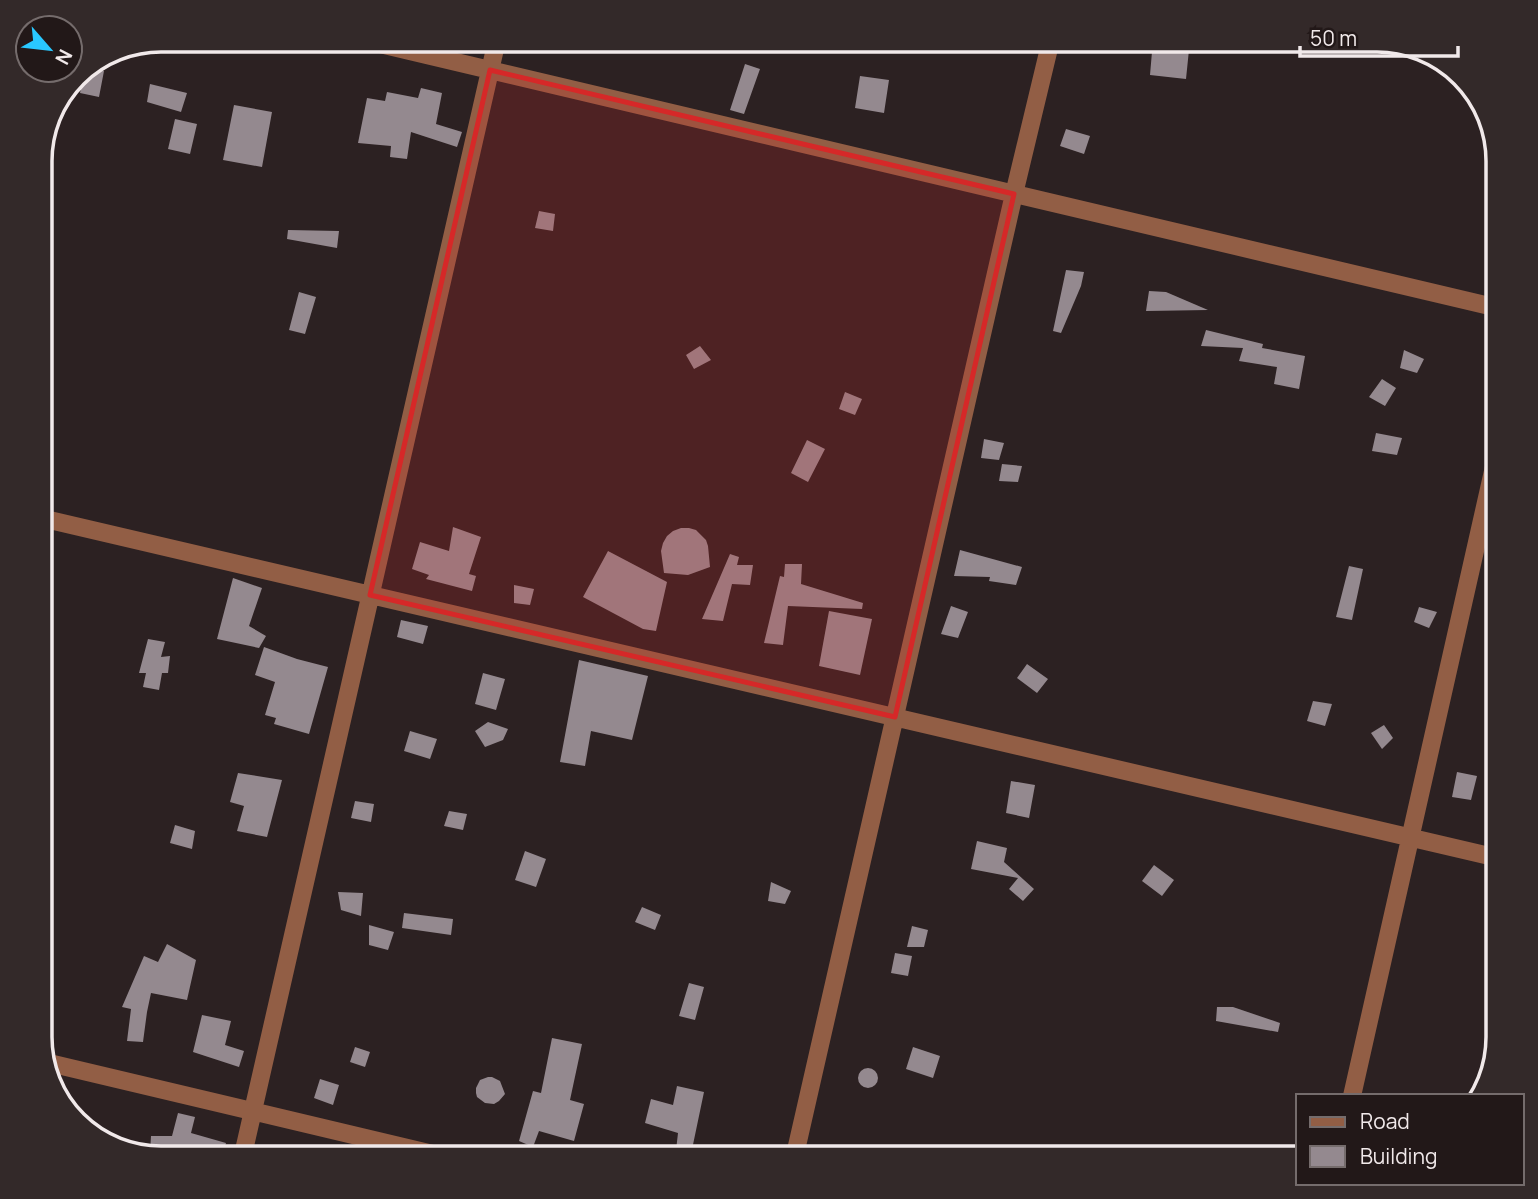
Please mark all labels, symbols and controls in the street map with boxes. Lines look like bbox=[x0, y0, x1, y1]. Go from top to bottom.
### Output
north arrow bbox=[14, 14, 84, 84]
scale bar bbox=[1300, 14, 1458, 58]
text: 50 m bbox=[1310, 24, 1357, 52]
text: N bbox=[49, 45, 79, 69]
legend bbox=[1296, 1094, 1524, 1185]
text: Road bbox=[1360, 1107, 1410, 1135]
text: Building bbox=[1360, 1142, 1437, 1170]

